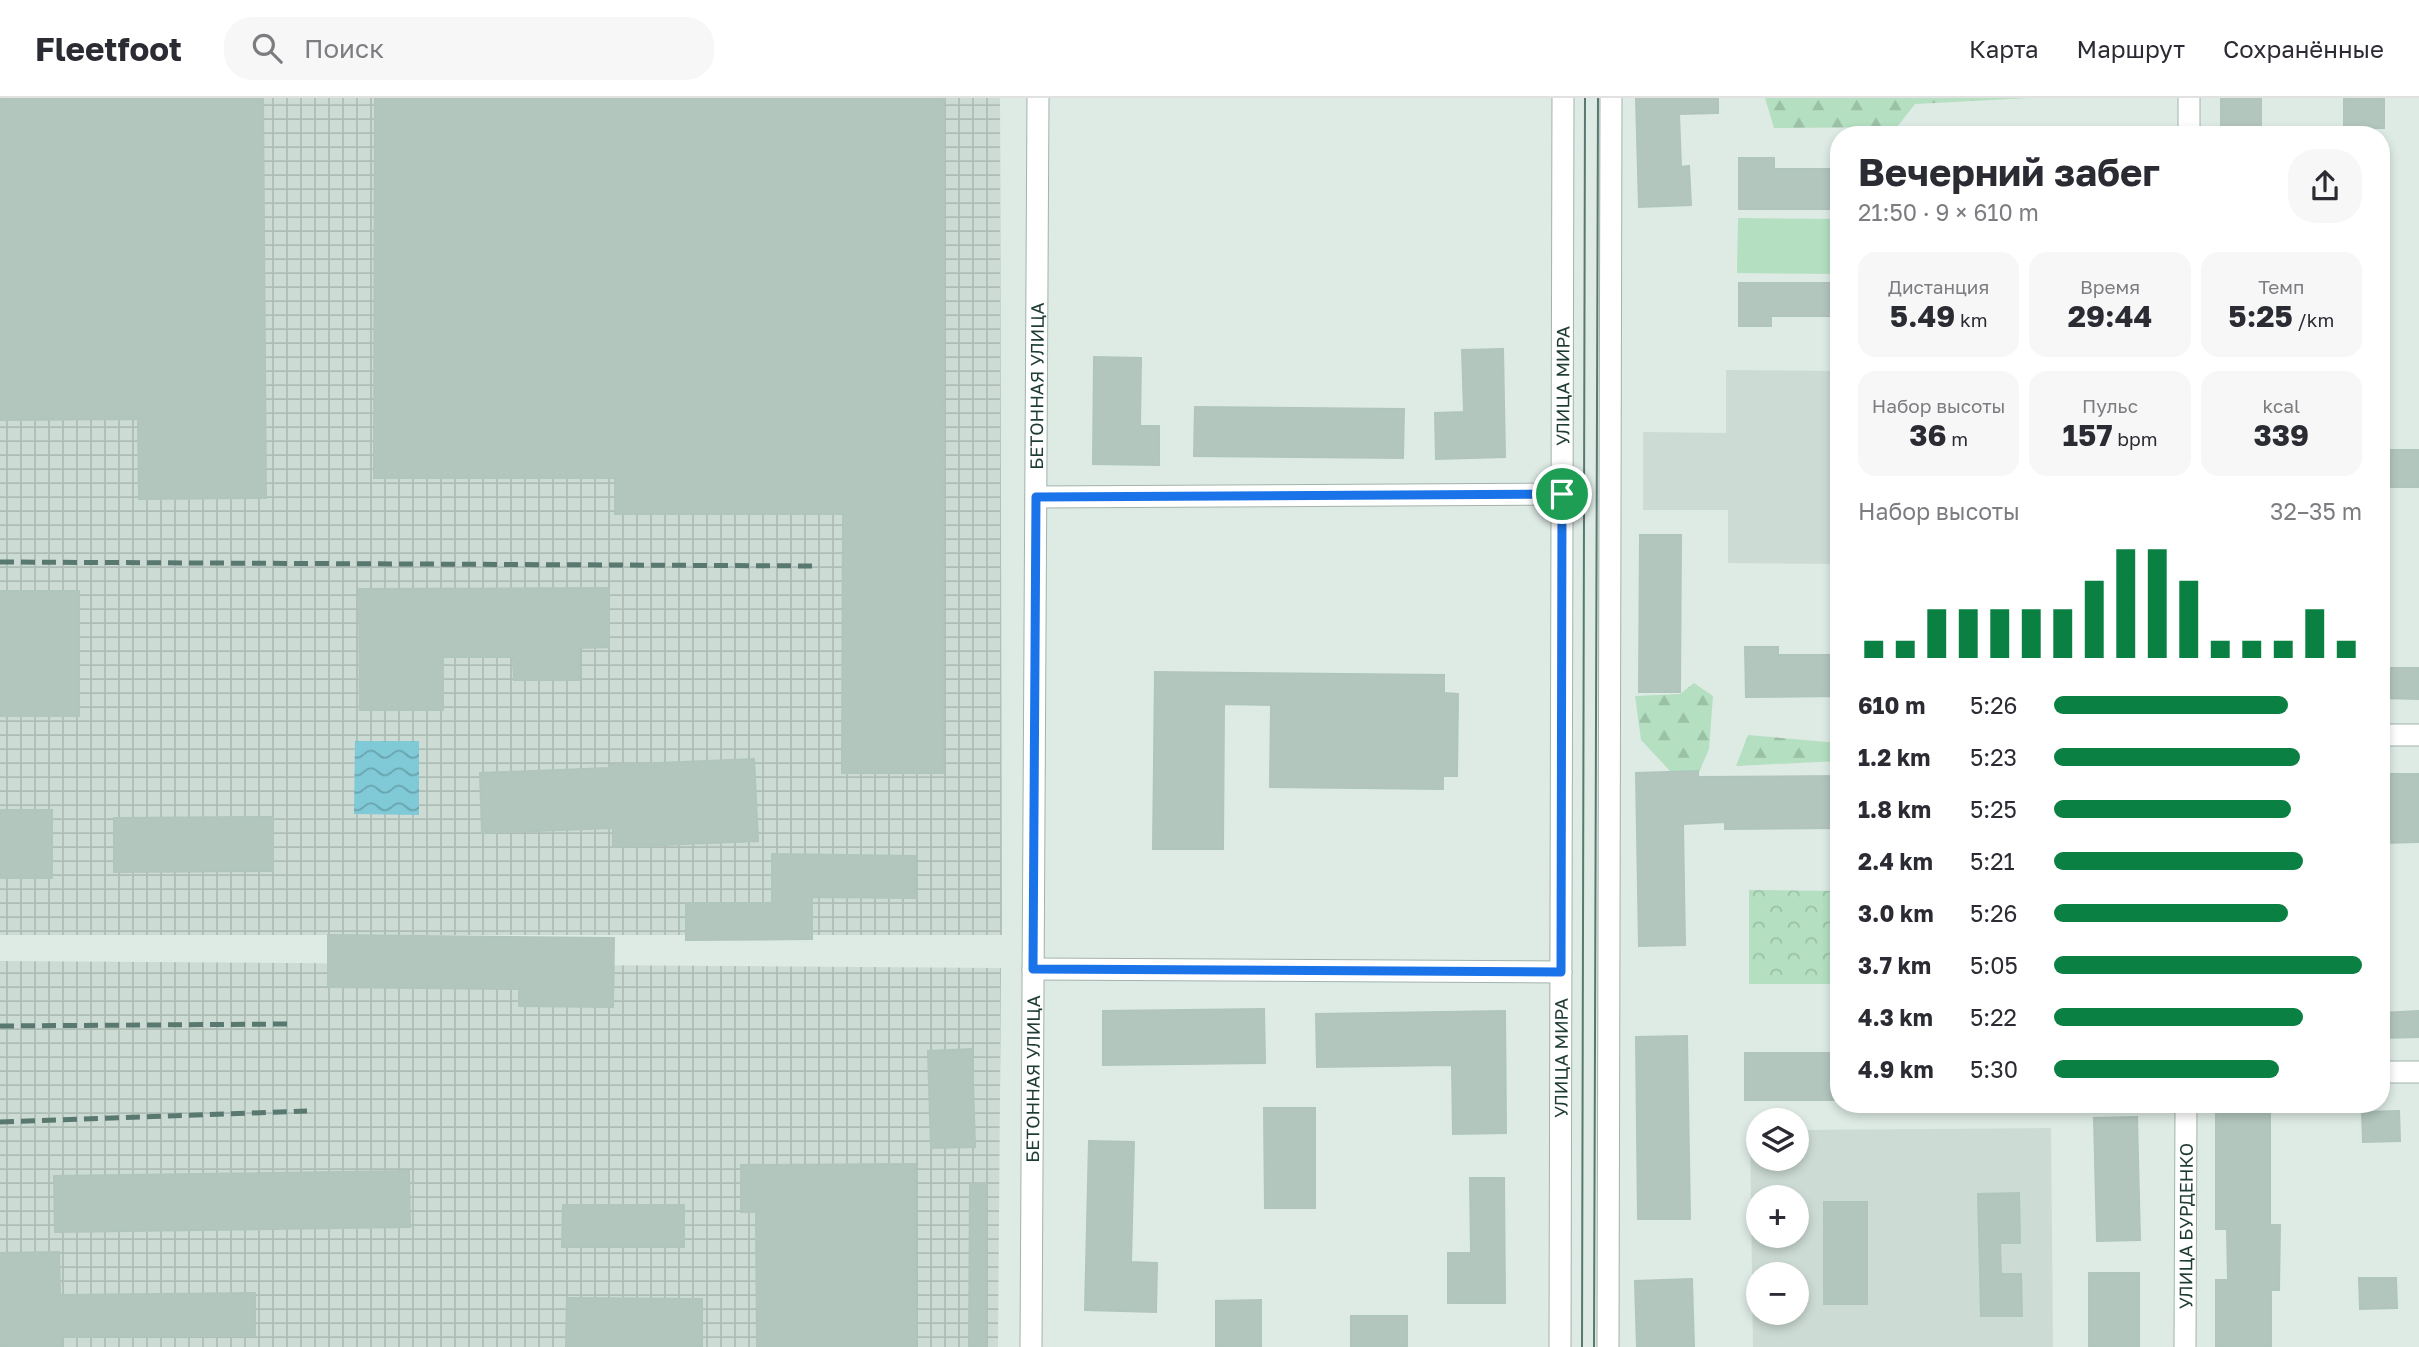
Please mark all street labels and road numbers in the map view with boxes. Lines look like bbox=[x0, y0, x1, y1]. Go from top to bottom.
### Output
street label: БЕТОННАЯ УЛИЦА bbox=[1025, 302, 1048, 470]
street label: УЛИЦА МИРА bbox=[1551, 326, 1573, 446]
street label: БЕТОННАЯ УЛИЦА bbox=[1021, 995, 1044, 1163]
street label: УЛИЦА МИРА bbox=[1550, 998, 1572, 1118]
street label: УЛИЦА БУРДЕНКО bbox=[2174, 1143, 2197, 1309]

